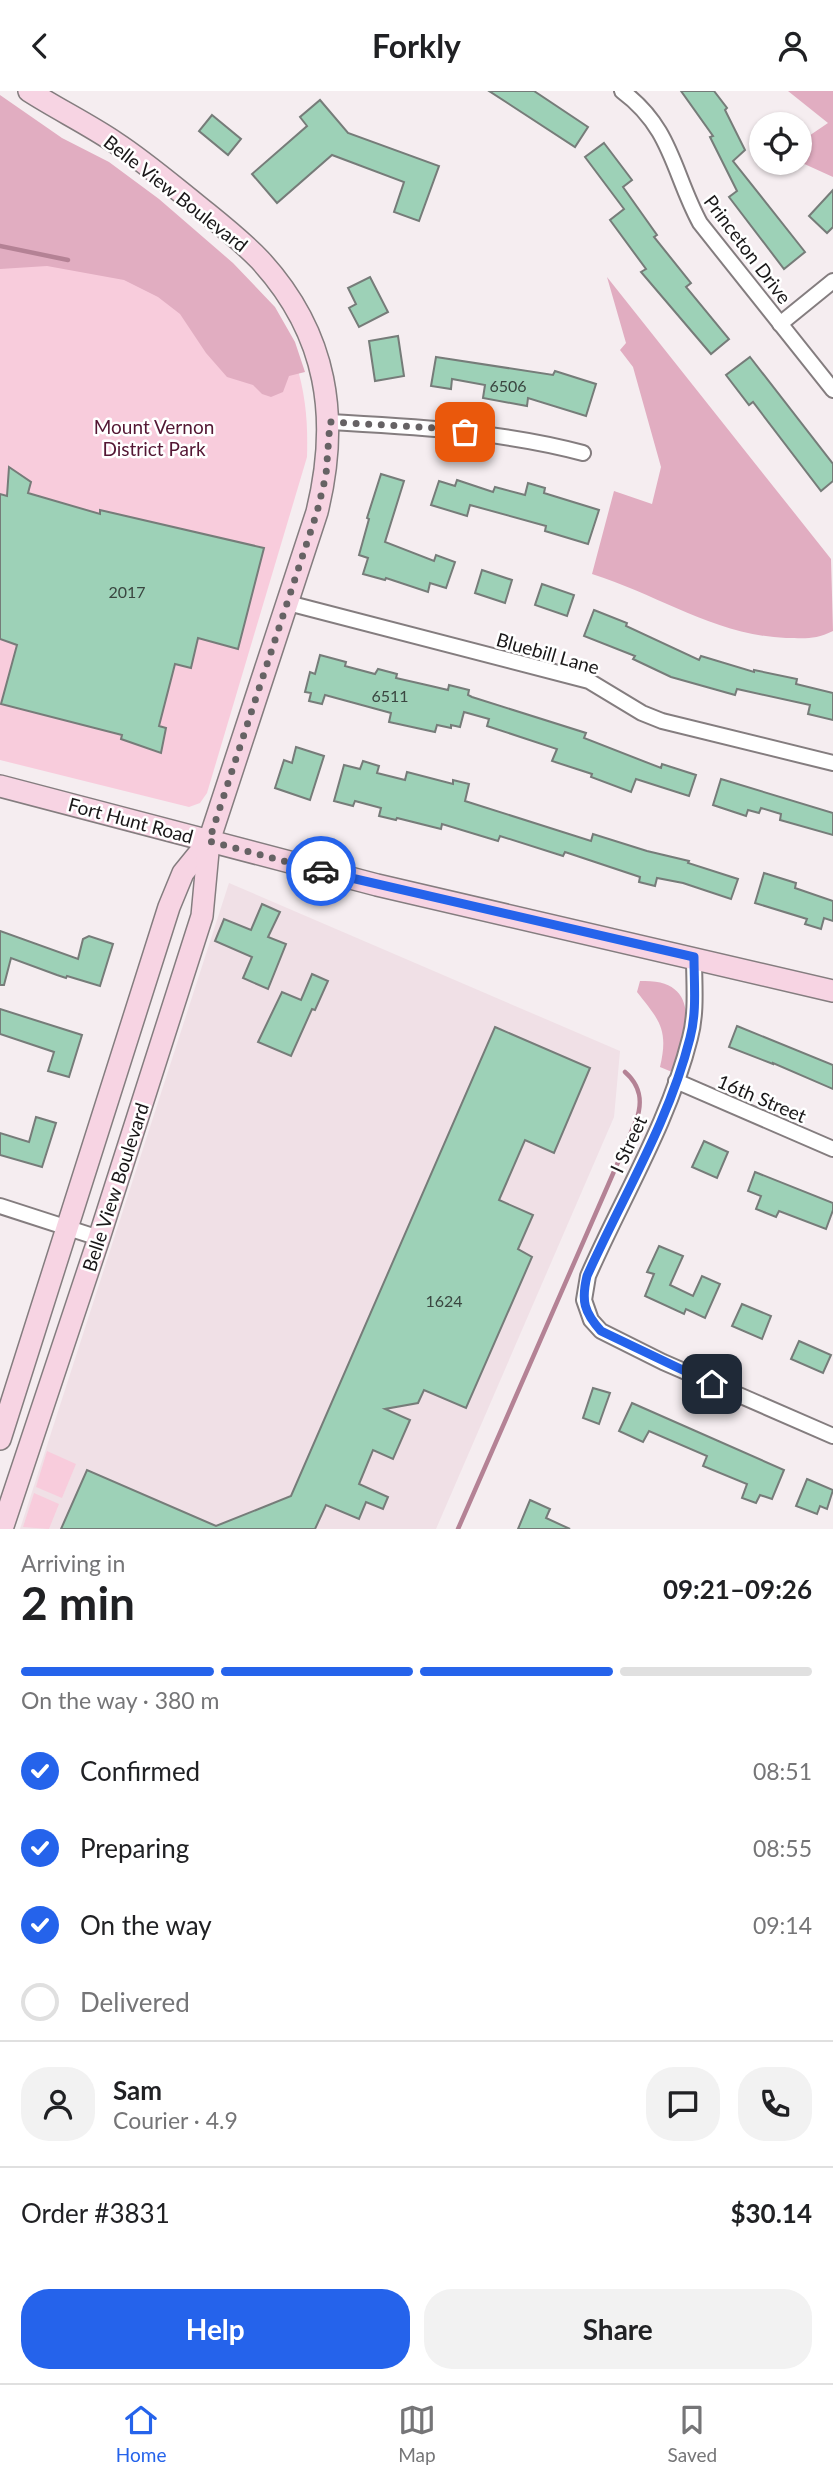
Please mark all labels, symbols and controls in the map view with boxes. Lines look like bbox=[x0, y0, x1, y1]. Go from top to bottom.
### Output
text: Forkly bbox=[372, 26, 461, 65]
icon: back bbox=[21, 27, 59, 65]
icon: person bbox=[774, 27, 812, 65]
map controls bbox=[749, 112, 812, 175]
button: locate bbox=[749, 112, 812, 175]
street label: Belle View Boulevard bbox=[100, 130, 252, 256]
street label: Princeton Drive bbox=[700, 190, 796, 308]
house number: 6506 bbox=[489, 376, 527, 395]
pin bbox=[435, 402, 495, 462]
icon: bag bbox=[446, 413, 484, 451]
park label: Mount Vernon District Park bbox=[94, 415, 214, 460]
house number: 2017 bbox=[108, 582, 146, 601]
street label: Bluebill Lane bbox=[494, 627, 602, 679]
house number: 6511 bbox=[371, 686, 409, 705]
street label: Fort Hunt Road bbox=[66, 792, 196, 848]
courier bbox=[286, 836, 356, 906]
icon: car bbox=[302, 852, 340, 890]
street label: 16th Street bbox=[714, 1069, 810, 1127]
street label: Belle View Boulevard bbox=[77, 1100, 153, 1274]
street label: I Street bbox=[605, 1112, 651, 1176]
house number: 1624 bbox=[425, 1291, 463, 1310]
pin bbox=[682, 1354, 742, 1414]
icon: home bbox=[693, 1365, 731, 1403]
text: Arriving in bbox=[21, 1549, 125, 1577]
text: 09:21–09:26 bbox=[663, 1573, 812, 1605]
text: 2 min bbox=[21, 1575, 135, 1630]
text: On the way · 380 m bbox=[21, 1686, 220, 1714]
icon: check bbox=[21, 1752, 59, 1790]
text: Confirmed bbox=[80, 1755, 200, 1787]
text: 08:51 bbox=[753, 1757, 812, 1785]
icon: check bbox=[21, 1829, 59, 1867]
text: Preparing bbox=[80, 1832, 189, 1864]
text: 08:55 bbox=[753, 1834, 812, 1862]
icon: check bbox=[21, 1906, 59, 1944]
text: On the way bbox=[80, 1909, 212, 1941]
text: 09:14 bbox=[753, 1911, 812, 1939]
text: Delivered bbox=[80, 1986, 190, 2018]
button: person bbox=[21, 2067, 95, 2141]
button: chat bbox=[646, 2067, 720, 2141]
button: phone bbox=[738, 2067, 812, 2141]
text: Sam bbox=[113, 2074, 162, 2106]
text: Courier · 4.9 bbox=[113, 2106, 238, 2134]
text: Order #3831 bbox=[21, 2197, 170, 2229]
text: $30.14 bbox=[730, 2197, 812, 2229]
button: Help bbox=[21, 2289, 410, 2369]
button: Share bbox=[424, 2289, 812, 2369]
tab: Home bbox=[116, 2401, 166, 2466]
tab: Map bbox=[398, 2401, 436, 2466]
tab: Saved bbox=[668, 2401, 717, 2466]

